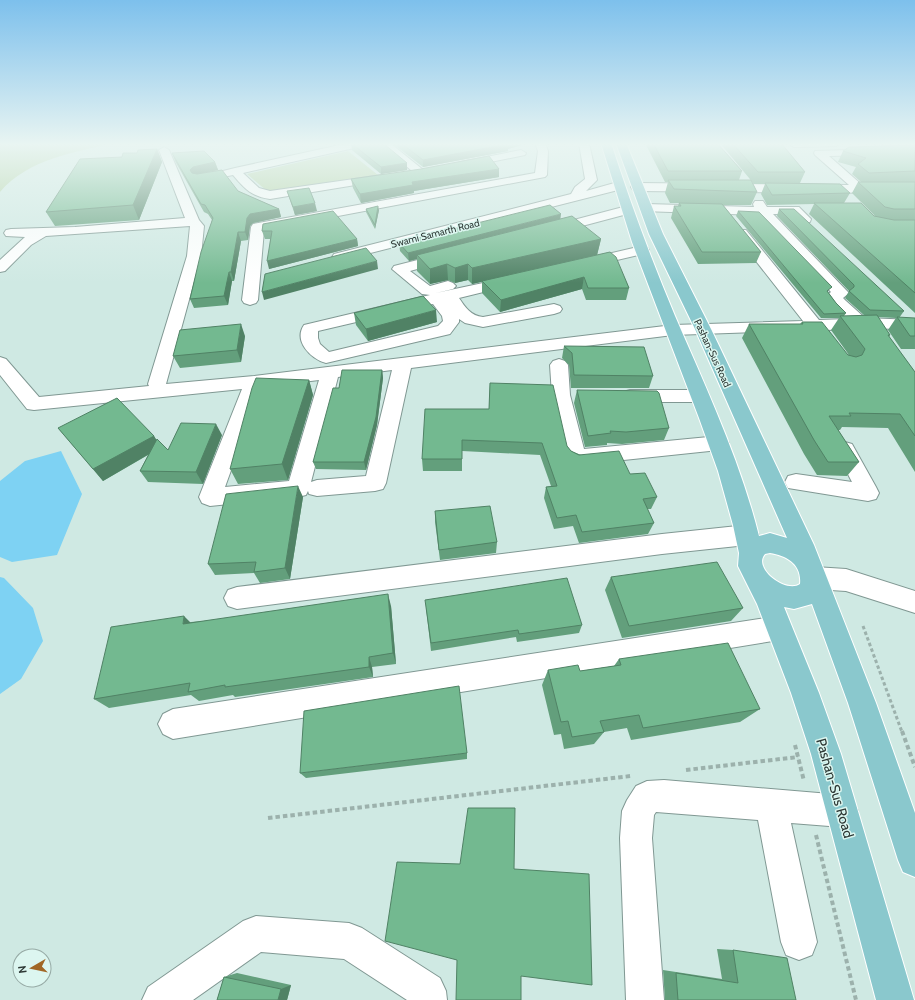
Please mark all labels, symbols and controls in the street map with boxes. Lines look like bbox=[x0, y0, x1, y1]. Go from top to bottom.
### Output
street label: Swami Samarth Road bbox=[389, 216, 481, 251]
street label: Pashan-Sus Road bbox=[691, 317, 734, 389]
street label: Pashan-Sus Road bbox=[812, 736, 858, 840]
north arrow bbox=[12, 948, 52, 988]
text: N bbox=[15, 965, 30, 975]

